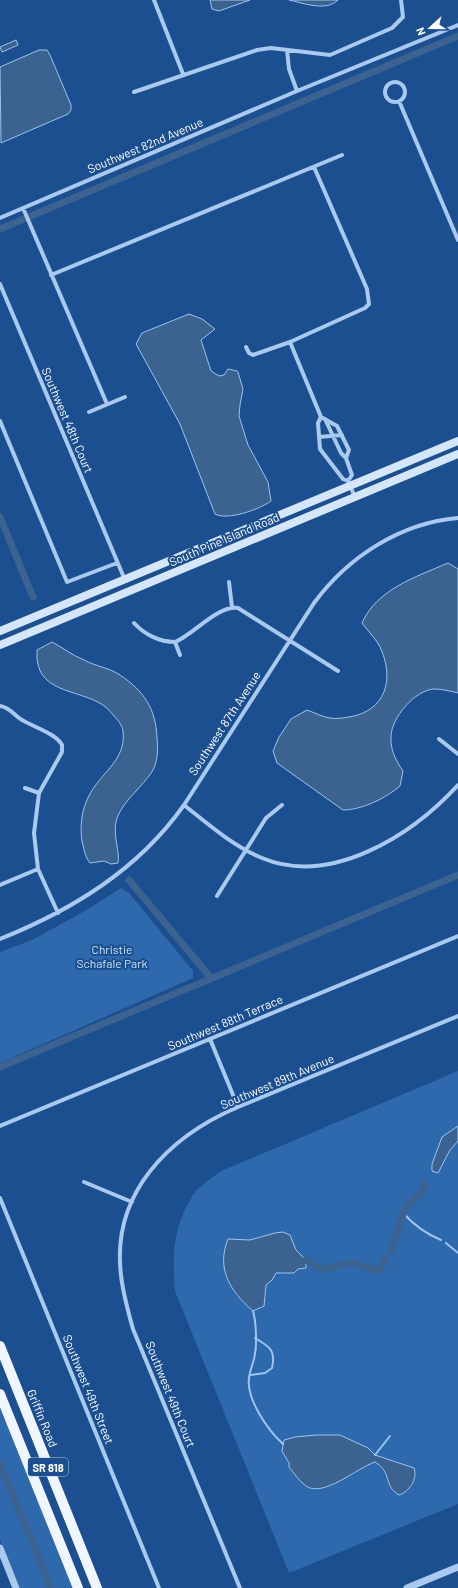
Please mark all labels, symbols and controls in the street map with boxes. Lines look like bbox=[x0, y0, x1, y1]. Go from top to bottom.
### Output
north arrow bbox=[410, 8, 450, 48]
text: N bbox=[413, 26, 428, 38]
street label: Southwest 82nd Avenue bbox=[85, 114, 205, 176]
street label: Southwest 48th Court bbox=[39, 365, 97, 475]
street label: South Pine Island Road bbox=[167, 509, 281, 569]
street label: Southwest 87th Avenue bbox=[185, 668, 263, 778]
park label: Christie Schafale Park bbox=[76, 942, 148, 970]
street label: Southwest 88th Terrace bbox=[165, 991, 285, 1053]
street label: Southwest 89th Avenue bbox=[218, 1051, 336, 1111]
street label: Southwest 49th Street bbox=[61, 1332, 117, 1446]
street label: Southwest 49th Court bbox=[143, 1339, 199, 1449]
street label: Griffin Road bbox=[25, 1387, 61, 1449]
road number: SR 818 bbox=[28, 1458, 68, 1476]

